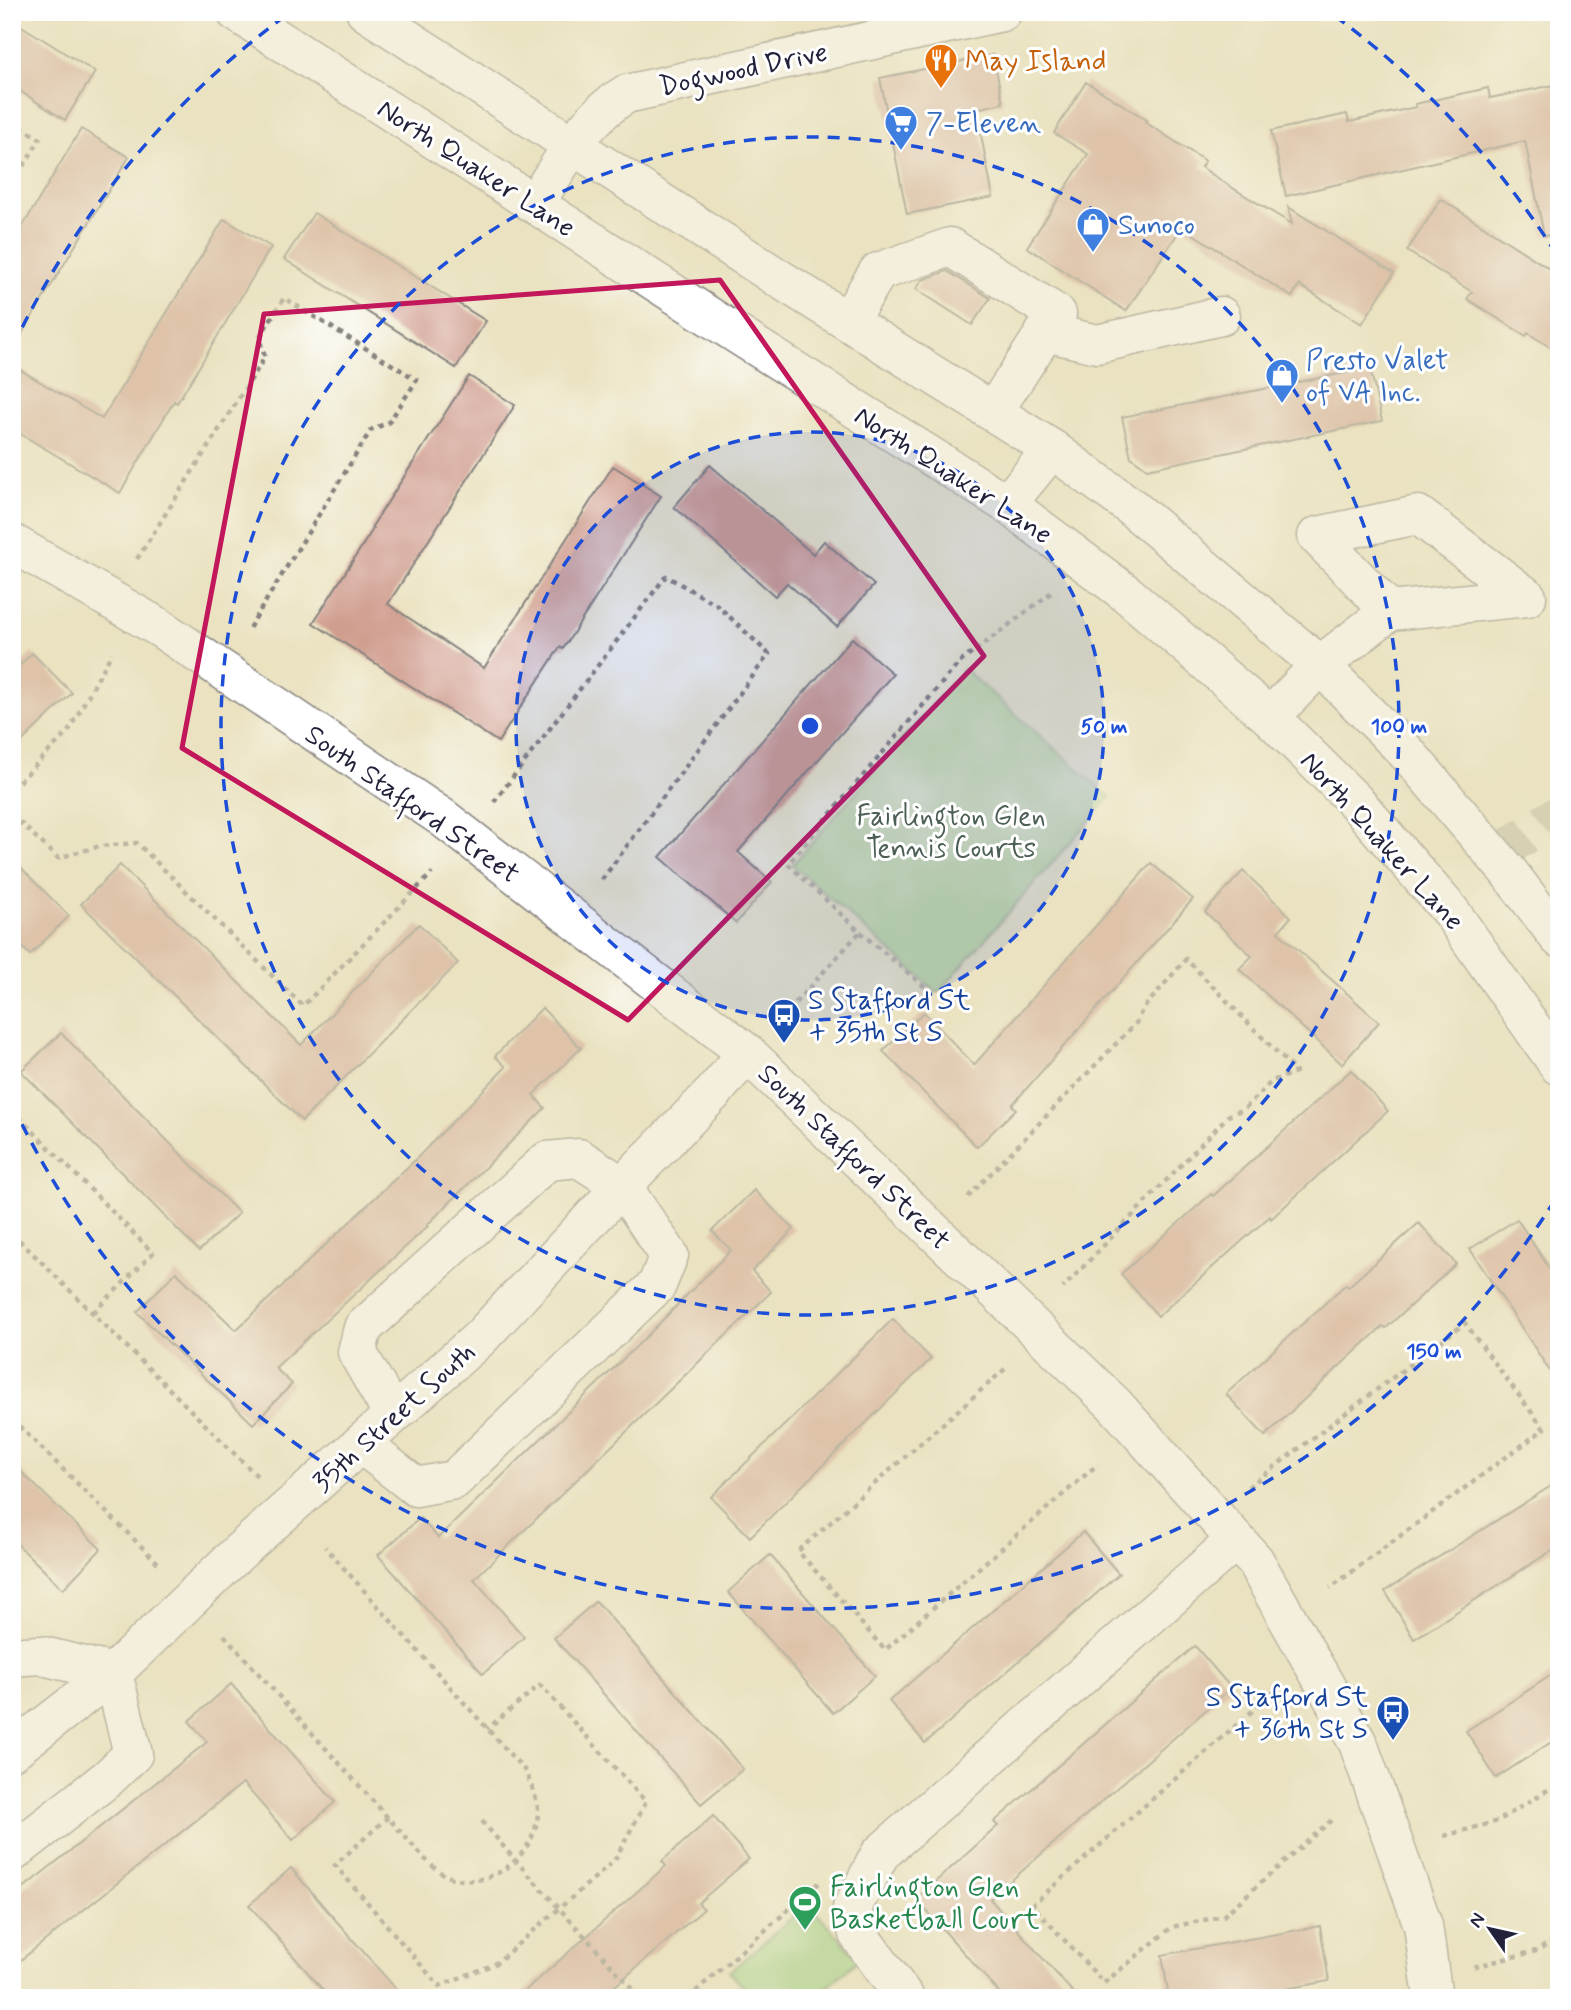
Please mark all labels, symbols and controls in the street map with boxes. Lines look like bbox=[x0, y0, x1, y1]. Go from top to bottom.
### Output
street label: Dogwood Drive bbox=[656, 35, 832, 109]
restaurant icon: May Island bbox=[922, 41, 960, 90]
place label: May Island bbox=[965, 44, 1106, 81]
street label: North Quaker Lane bbox=[369, 91, 582, 247]
supermarket icon: 7-Eleven bbox=[882, 103, 920, 152]
place label: 7-Eleven bbox=[926, 106, 1041, 143]
shop icon: Sunoco bbox=[1074, 205, 1112, 254]
place label: Sunoco bbox=[1118, 208, 1195, 245]
place label: Presto Valet of VA Inc. bbox=[1306, 343, 1448, 412]
shop icon: Presto Valet of VA Inc. bbox=[1263, 356, 1301, 405]
street label: North Quaker Lane bbox=[846, 398, 1059, 554]
text: 50 m bbox=[1081, 713, 1128, 741]
text: 100 m bbox=[1371, 713, 1427, 741]
centre of rings bbox=[798, 714, 822, 738]
street label: South Stafford Street bbox=[296, 717, 526, 895]
street label: North Quaker Lane bbox=[1291, 744, 1472, 939]
park label: Fairlington Glen Tennis Courts bbox=[856, 799, 1046, 868]
place label: S Stafford St + 35th St S bbox=[808, 983, 971, 1052]
bus stop icon: S Stafford St + 35th St S bbox=[765, 996, 803, 1045]
street label: South Stafford Street bbox=[748, 1056, 958, 1261]
street label: 35th Street South bbox=[305, 1335, 484, 1501]
text: 150 m bbox=[1406, 1338, 1462, 1366]
place label: S Stafford St + 36th St S bbox=[1206, 1680, 1369, 1749]
bus stop icon: S Stafford St + 36th St S bbox=[1374, 1693, 1412, 1742]
place label: Fairlington Glen Basketball Court bbox=[830, 1870, 1040, 1939]
sports icon: Fairlington Glen Basketball Court bbox=[786, 1883, 824, 1932]
north arrow bbox=[1456, 1895, 1526, 1965]
text: N bbox=[1463, 1908, 1491, 1933]

